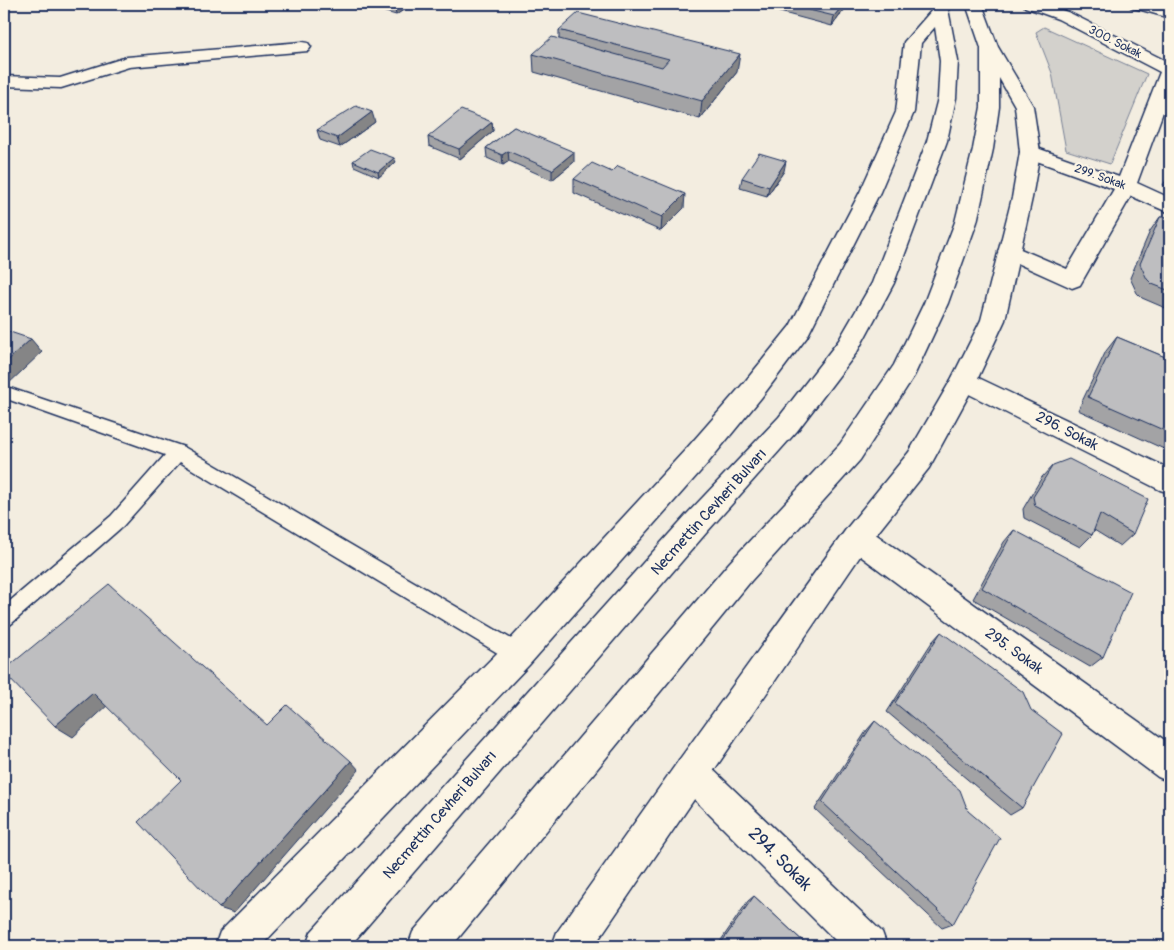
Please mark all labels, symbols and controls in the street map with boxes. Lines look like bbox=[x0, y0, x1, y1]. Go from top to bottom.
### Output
street label: 300. Sokak bbox=[1086, 22, 1144, 62]
street label: 299. Sokak bbox=[1072, 161, 1128, 193]
street label: 296. Sokak bbox=[1033, 407, 1102, 455]
street label: Necmettin Cevheri Bulvarı bbox=[647, 445, 771, 579]
street label: 295. Sokak bbox=[981, 624, 1047, 679]
street label: Necmettin Cevheri Bulvarı bbox=[379, 747, 501, 883]
street label: 294. Sokak bbox=[743, 822, 817, 896]

